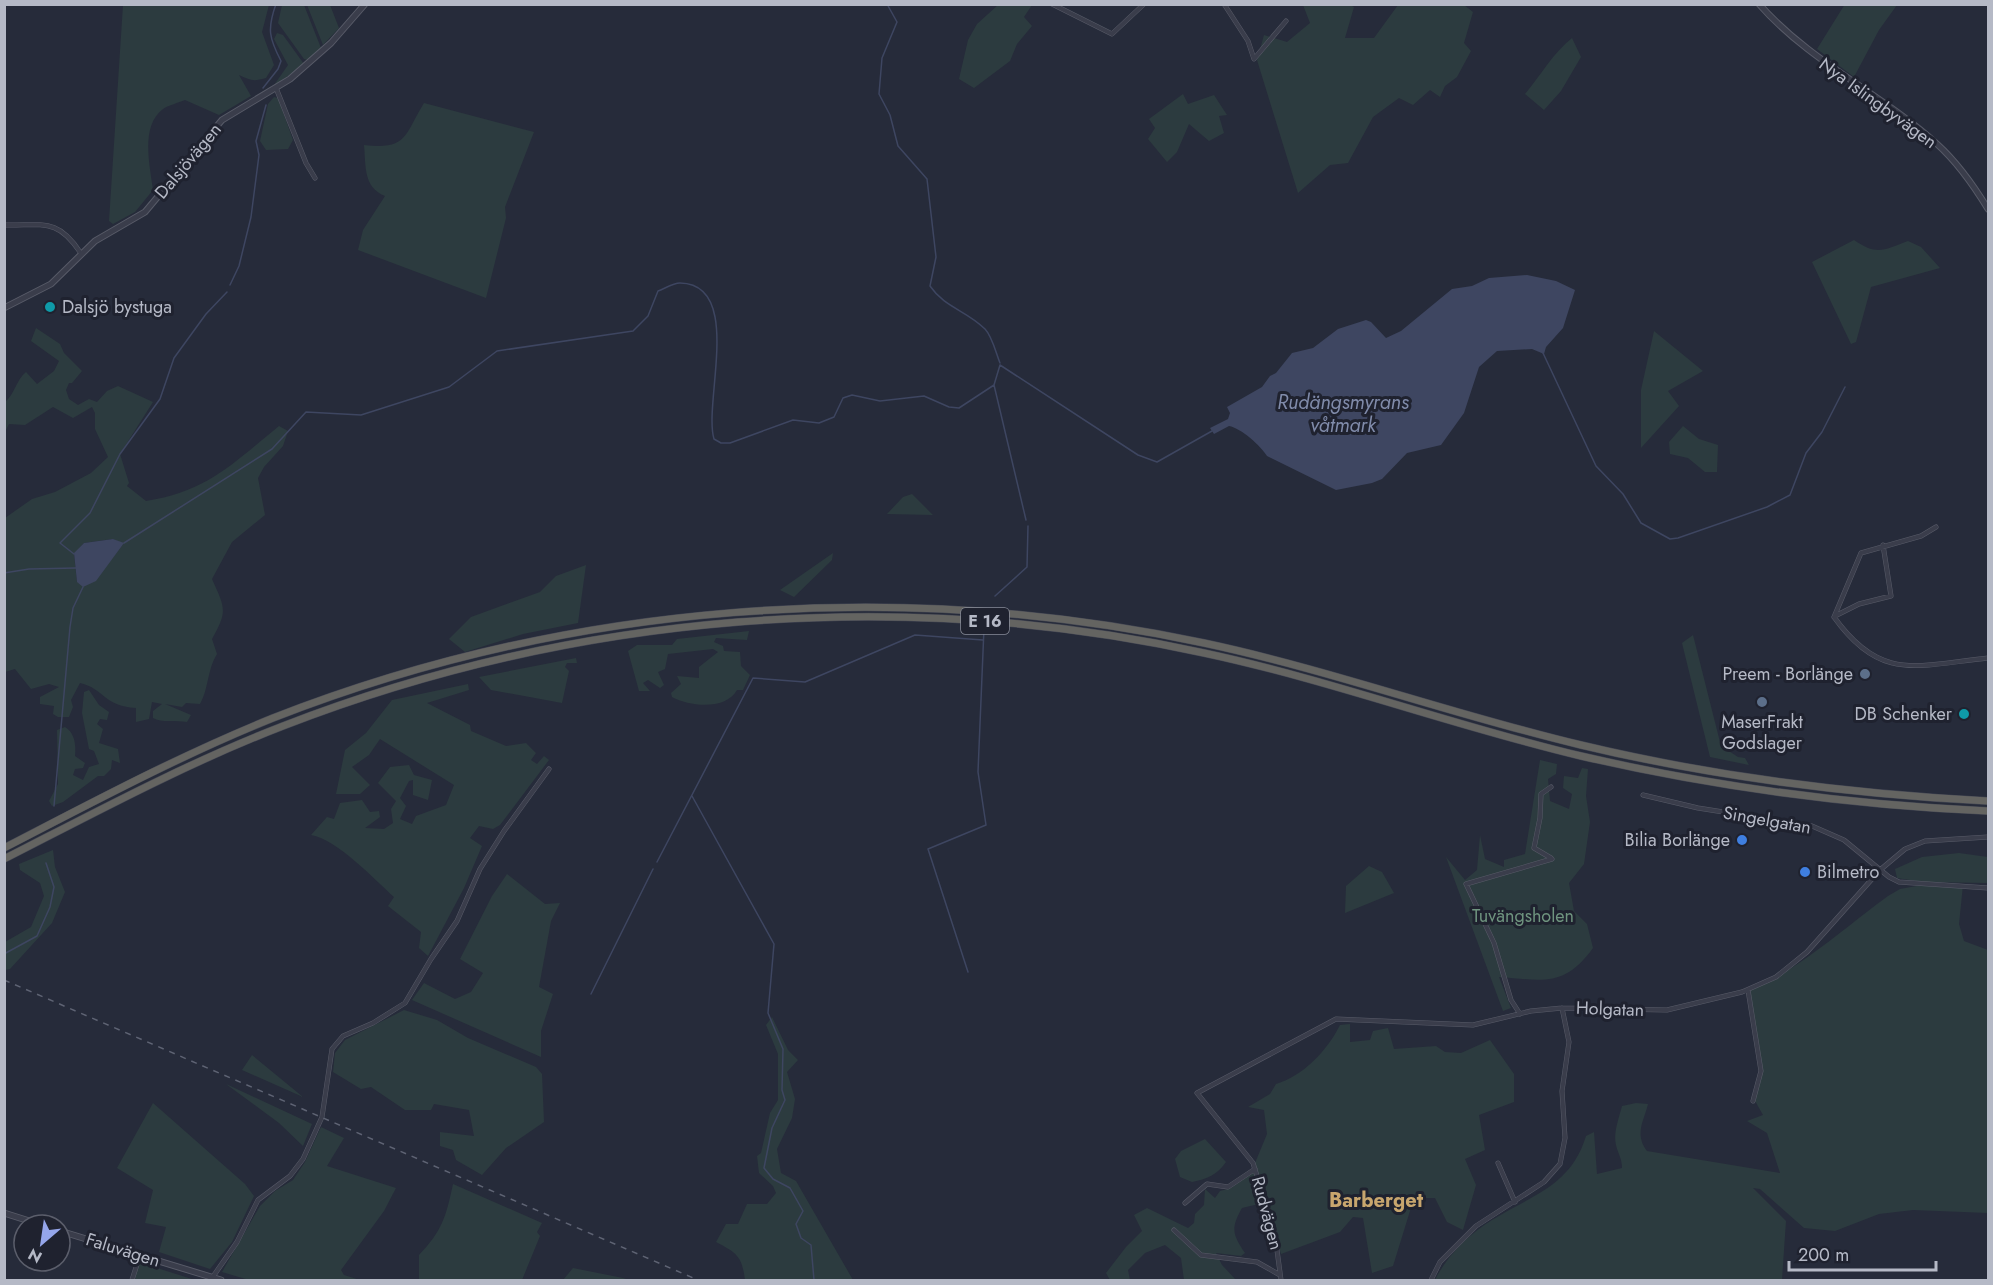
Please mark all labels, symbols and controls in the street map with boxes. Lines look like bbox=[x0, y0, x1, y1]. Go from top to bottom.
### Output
street label: Nya Islingbyvägen bbox=[1814, 51, 1942, 155]
street label: Dalsjövägen bbox=[148, 117, 228, 205]
place label: Dalsjö bystuga bbox=[62, 294, 172, 320]
marker: Dalsjö bystuga bbox=[43, 300, 57, 314]
water label: Rudängsmyrans våtmark bbox=[1277, 388, 1409, 440]
road number: E 16 bbox=[961, 608, 1009, 634]
place label: Preem - Borlänge bbox=[1723, 661, 1853, 687]
marker: Preem - Borlänge bbox=[1858, 667, 1872, 681]
marker: MaserFrakt Godslager bbox=[1755, 695, 1769, 709]
place label: DB Schenker bbox=[1855, 701, 1953, 727]
marker: DB Schenker bbox=[1957, 707, 1971, 721]
place label: MaserFrakt Godslager bbox=[1721, 709, 1803, 756]
street label: Singelgatan bbox=[1721, 799, 1813, 841]
place label: Bilia Borlänge bbox=[1625, 827, 1730, 853]
marker: Bilia Borlänge bbox=[1735, 833, 1749, 847]
place label: Bilmetro bbox=[1817, 859, 1879, 885]
marker: Bilmetro bbox=[1798, 865, 1812, 879]
park label: Tuvängsholen bbox=[1472, 903, 1574, 929]
street label: Holgatan bbox=[1575, 995, 1645, 1023]
street label: Rudvägen bbox=[1245, 1173, 1289, 1253]
district label: Barberget bbox=[1329, 1186, 1424, 1215]
north arrow bbox=[12, 1213, 72, 1273]
street label: Faluvägen bbox=[83, 1226, 163, 1274]
scale bar bbox=[1789, 1234, 1936, 1272]
text: 200 m bbox=[1798, 1242, 1849, 1268]
text: N bbox=[24, 1243, 46, 1269]

